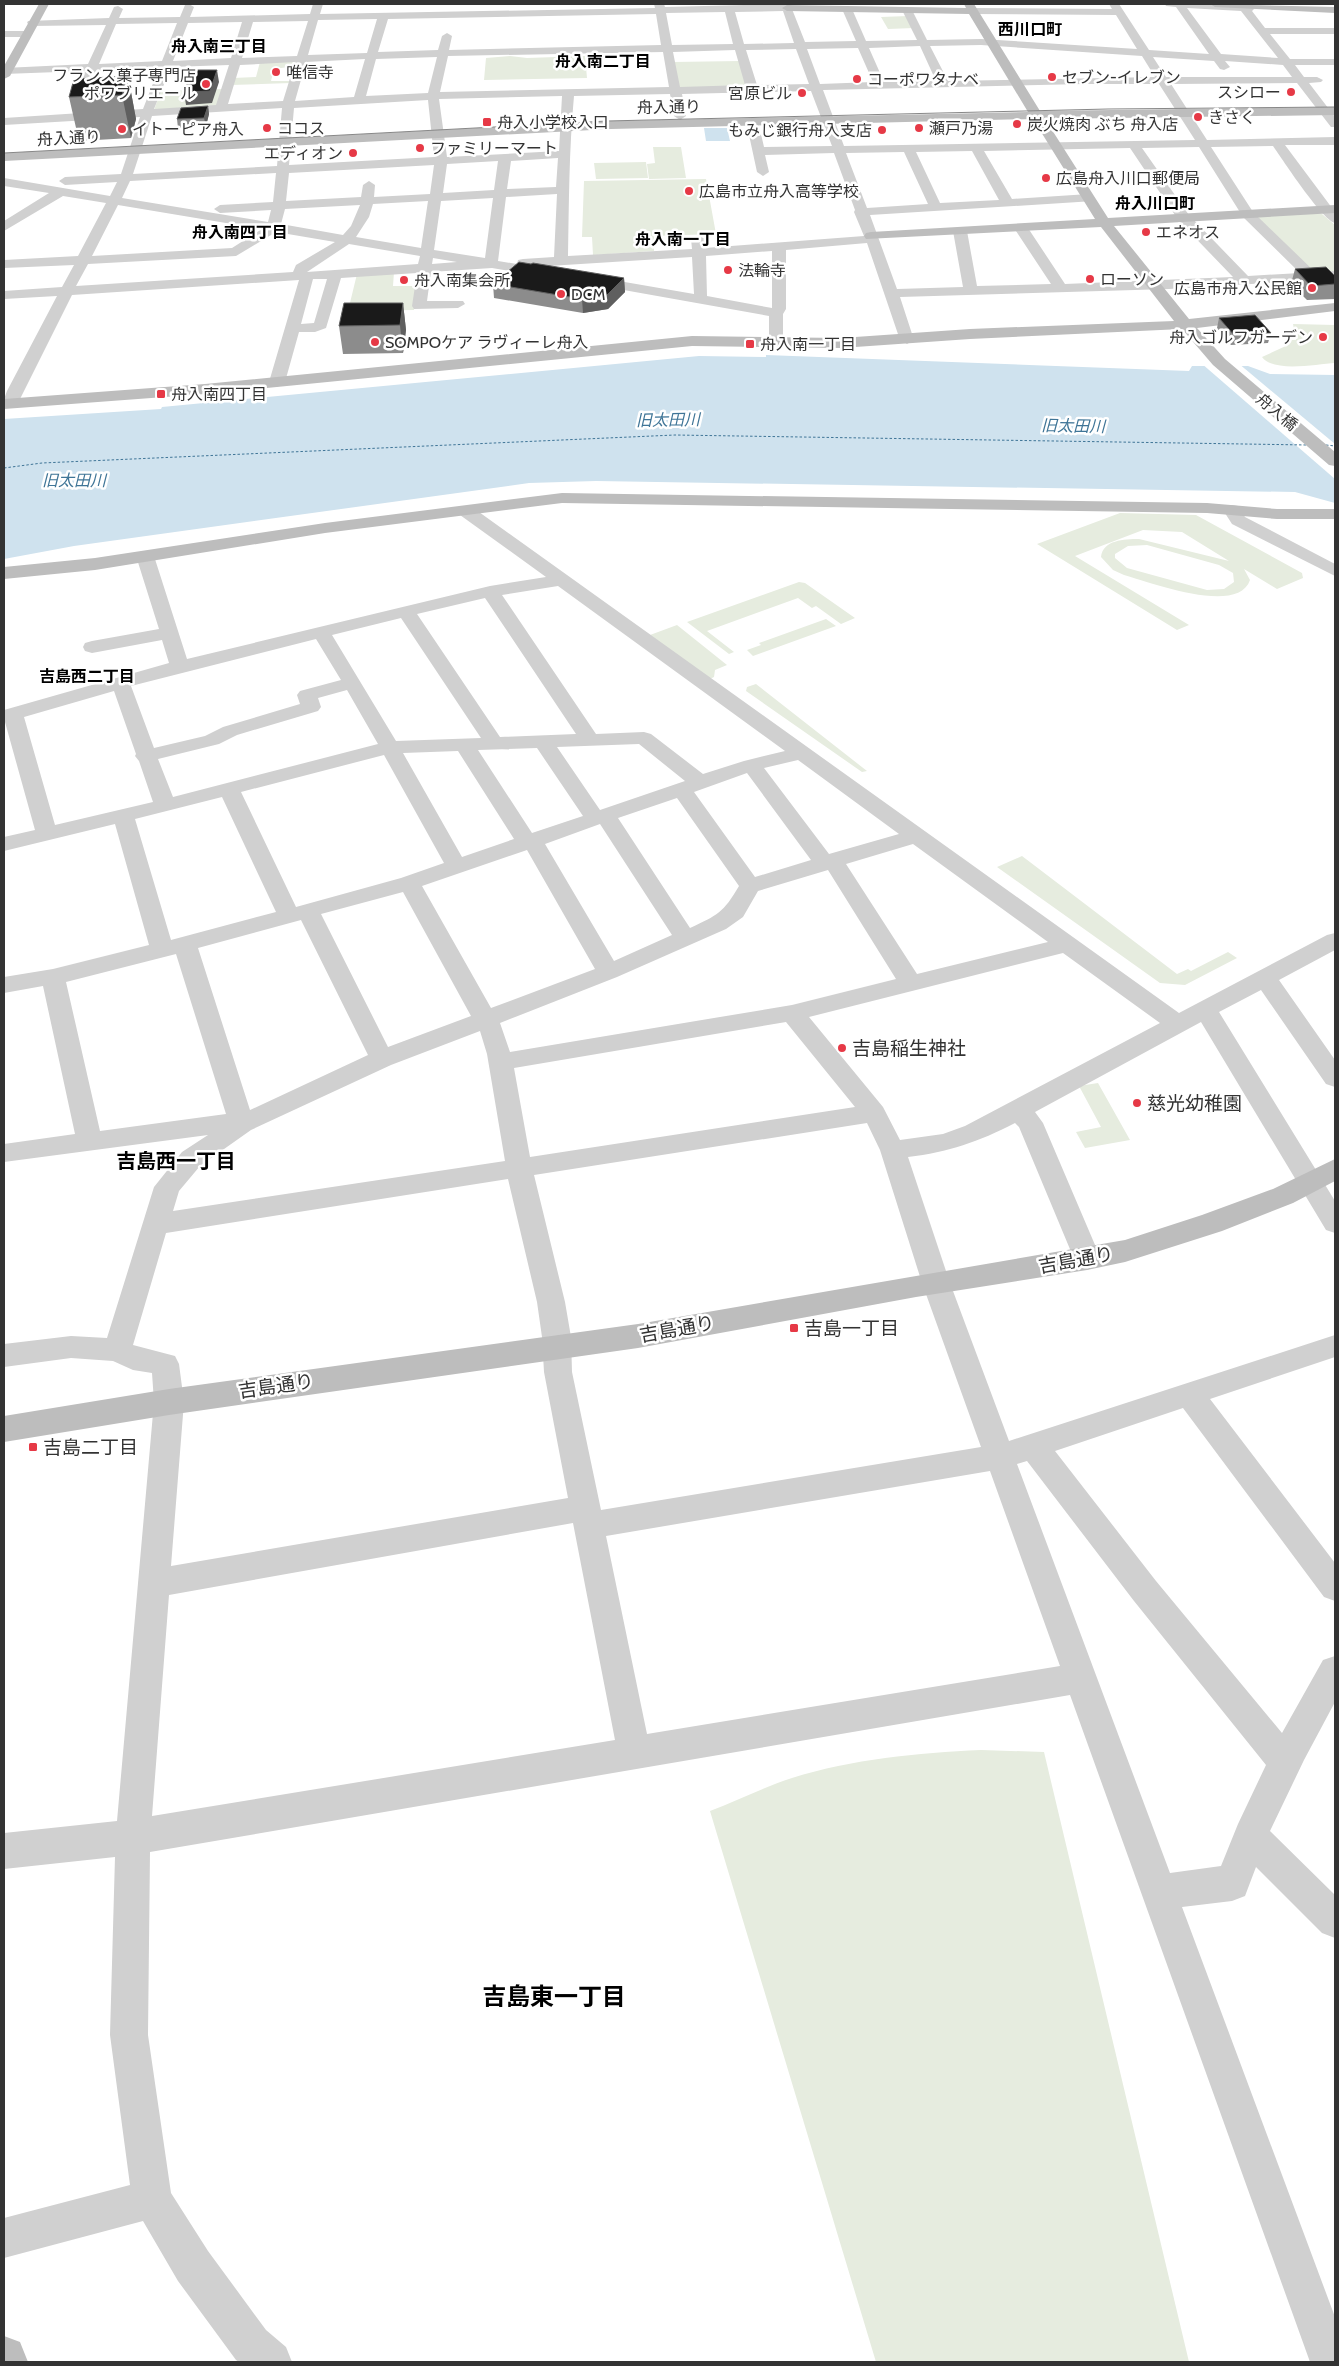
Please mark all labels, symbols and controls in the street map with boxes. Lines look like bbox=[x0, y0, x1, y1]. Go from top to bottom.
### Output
district label: 西川口町 bbox=[998, 20, 1062, 39]
district label: 舟入南三丁目 bbox=[171, 37, 267, 56]
district label: 舟入南二丁目 bbox=[555, 52, 651, 71]
place label: 唯信寺 bbox=[286, 63, 334, 82]
place label: フランス菓子専門店 ポワブリエール bbox=[52, 66, 196, 103]
marker: 唯信寺 bbox=[270, 66, 282, 78]
place label: セブン-イレブン bbox=[1062, 68, 1181, 87]
place label: コーポワタナベ bbox=[867, 70, 979, 89]
marker: セブン-イレブン bbox=[1046, 71, 1058, 83]
marker: コーポワタナベ bbox=[851, 73, 863, 85]
marker: フランス菓子専門店 ポワブリエール bbox=[200, 78, 212, 90]
place label: スシロー bbox=[1217, 83, 1281, 102]
place label: 宮原ビル bbox=[728, 84, 792, 103]
marker: スシロー bbox=[1285, 86, 1297, 98]
marker: 宮原ビル bbox=[796, 87, 808, 99]
street label: 舟入通り bbox=[637, 97, 701, 117]
place label: きさく bbox=[1208, 108, 1256, 127]
marker: きさく bbox=[1192, 111, 1204, 123]
place label: 舟入小学校入口 bbox=[497, 113, 609, 132]
place label: 炭火焼肉 ぶち 舟入店 bbox=[1027, 115, 1178, 134]
marker: 舟入小学校入口 bbox=[481, 116, 493, 128]
marker: 炭火焼肉 ぶち 舟入店 bbox=[1011, 118, 1023, 130]
place label: ココス bbox=[277, 119, 325, 138]
place label: 瀬戸乃湯 bbox=[929, 119, 993, 138]
place label: イトーピア舟入 bbox=[132, 120, 244, 139]
place label: もみじ銀行舟入支店 bbox=[728, 121, 872, 140]
marker: ココス bbox=[261, 122, 273, 134]
marker: 瀬戸乃湯 bbox=[913, 122, 925, 134]
marker: イトーピア舟入 bbox=[116, 123, 128, 135]
marker: もみじ銀行舟入支店 bbox=[876, 124, 888, 136]
street label: 舟入通り bbox=[37, 127, 101, 149]
place label: ファミリーマート bbox=[430, 139, 558, 158]
marker: ファミリーマート bbox=[414, 142, 426, 154]
place label: エディオン bbox=[264, 144, 343, 163]
marker: エディオン bbox=[347, 147, 359, 159]
place label: 広島舟入川口郵便局 bbox=[1056, 169, 1200, 188]
marker: 広島舟入川口郵便局 bbox=[1040, 172, 1052, 184]
place label: 広島市立舟入高等学校 bbox=[699, 182, 859, 201]
marker: 広島市立舟入高等学校 bbox=[683, 185, 695, 197]
district label: 舟入川口町 bbox=[1115, 194, 1195, 213]
district label: 舟入南四丁目 bbox=[192, 223, 288, 242]
place label: エネオス bbox=[1156, 223, 1220, 242]
marker: エネオス bbox=[1140, 226, 1152, 238]
district label: 舟入南一丁目 bbox=[635, 230, 731, 249]
place label: 法輪寺 bbox=[738, 261, 786, 280]
marker: 法輪寺 bbox=[722, 264, 734, 276]
place label: ローソン bbox=[1100, 270, 1164, 289]
place label: 舟入南集会所 bbox=[414, 271, 510, 290]
marker: ローソン bbox=[1084, 273, 1096, 285]
marker: 舟入南集会所 bbox=[398, 274, 410, 286]
place label: 広島市舟入公民館 bbox=[1174, 279, 1302, 298]
marker: 広島市舟入公民館 bbox=[1306, 282, 1318, 294]
place label: DCM bbox=[571, 285, 605, 304]
marker: DCM bbox=[555, 288, 567, 300]
place label: 舟入ゴルフガーデン bbox=[1169, 328, 1313, 347]
marker: 舟入ゴルフガーデン bbox=[1317, 331, 1329, 343]
place label: SOMPOケア ラヴィーレ舟入 bbox=[385, 333, 589, 352]
place label: 舟入南一丁目 bbox=[760, 335, 856, 354]
marker: SOMPOケア ラヴィーレ舟入 bbox=[369, 336, 381, 348]
marker: 舟入南一丁目 bbox=[744, 338, 756, 350]
place label: 舟入南四丁目 bbox=[171, 385, 267, 404]
marker: 舟入南四丁目 bbox=[155, 388, 167, 400]
street label: 舟入橋 bbox=[1253, 389, 1301, 435]
water label: 旧太田川 bbox=[636, 410, 702, 430]
water label: 旧太田川 bbox=[1041, 416, 1107, 436]
water label: 旧太田川 bbox=[42, 471, 108, 490]
district label: 吉島西二丁目 bbox=[39, 667, 135, 686]
place label: 吉島稲生神社 bbox=[852, 1037, 966, 1060]
marker: 吉島稲生神社 bbox=[836, 1042, 848, 1054]
place label: 慈光幼稚園 bbox=[1147, 1092, 1242, 1115]
marker: 慈光幼稚園 bbox=[1131, 1097, 1143, 1109]
district label: 吉島西一丁目 bbox=[116, 1149, 236, 1173]
street label: 吉島通り bbox=[1037, 1242, 1115, 1278]
street label: 吉島通り bbox=[638, 1311, 716, 1347]
place label: 吉島一丁目 bbox=[804, 1317, 899, 1340]
marker: 吉島一丁目 bbox=[788, 1322, 800, 1334]
street label: 吉島通り bbox=[237, 1369, 315, 1403]
place label: 吉島二丁目 bbox=[43, 1436, 138, 1459]
marker: 吉島二丁目 bbox=[27, 1441, 39, 1453]
district label: 吉島東一丁目 bbox=[482, 1982, 626, 2011]

